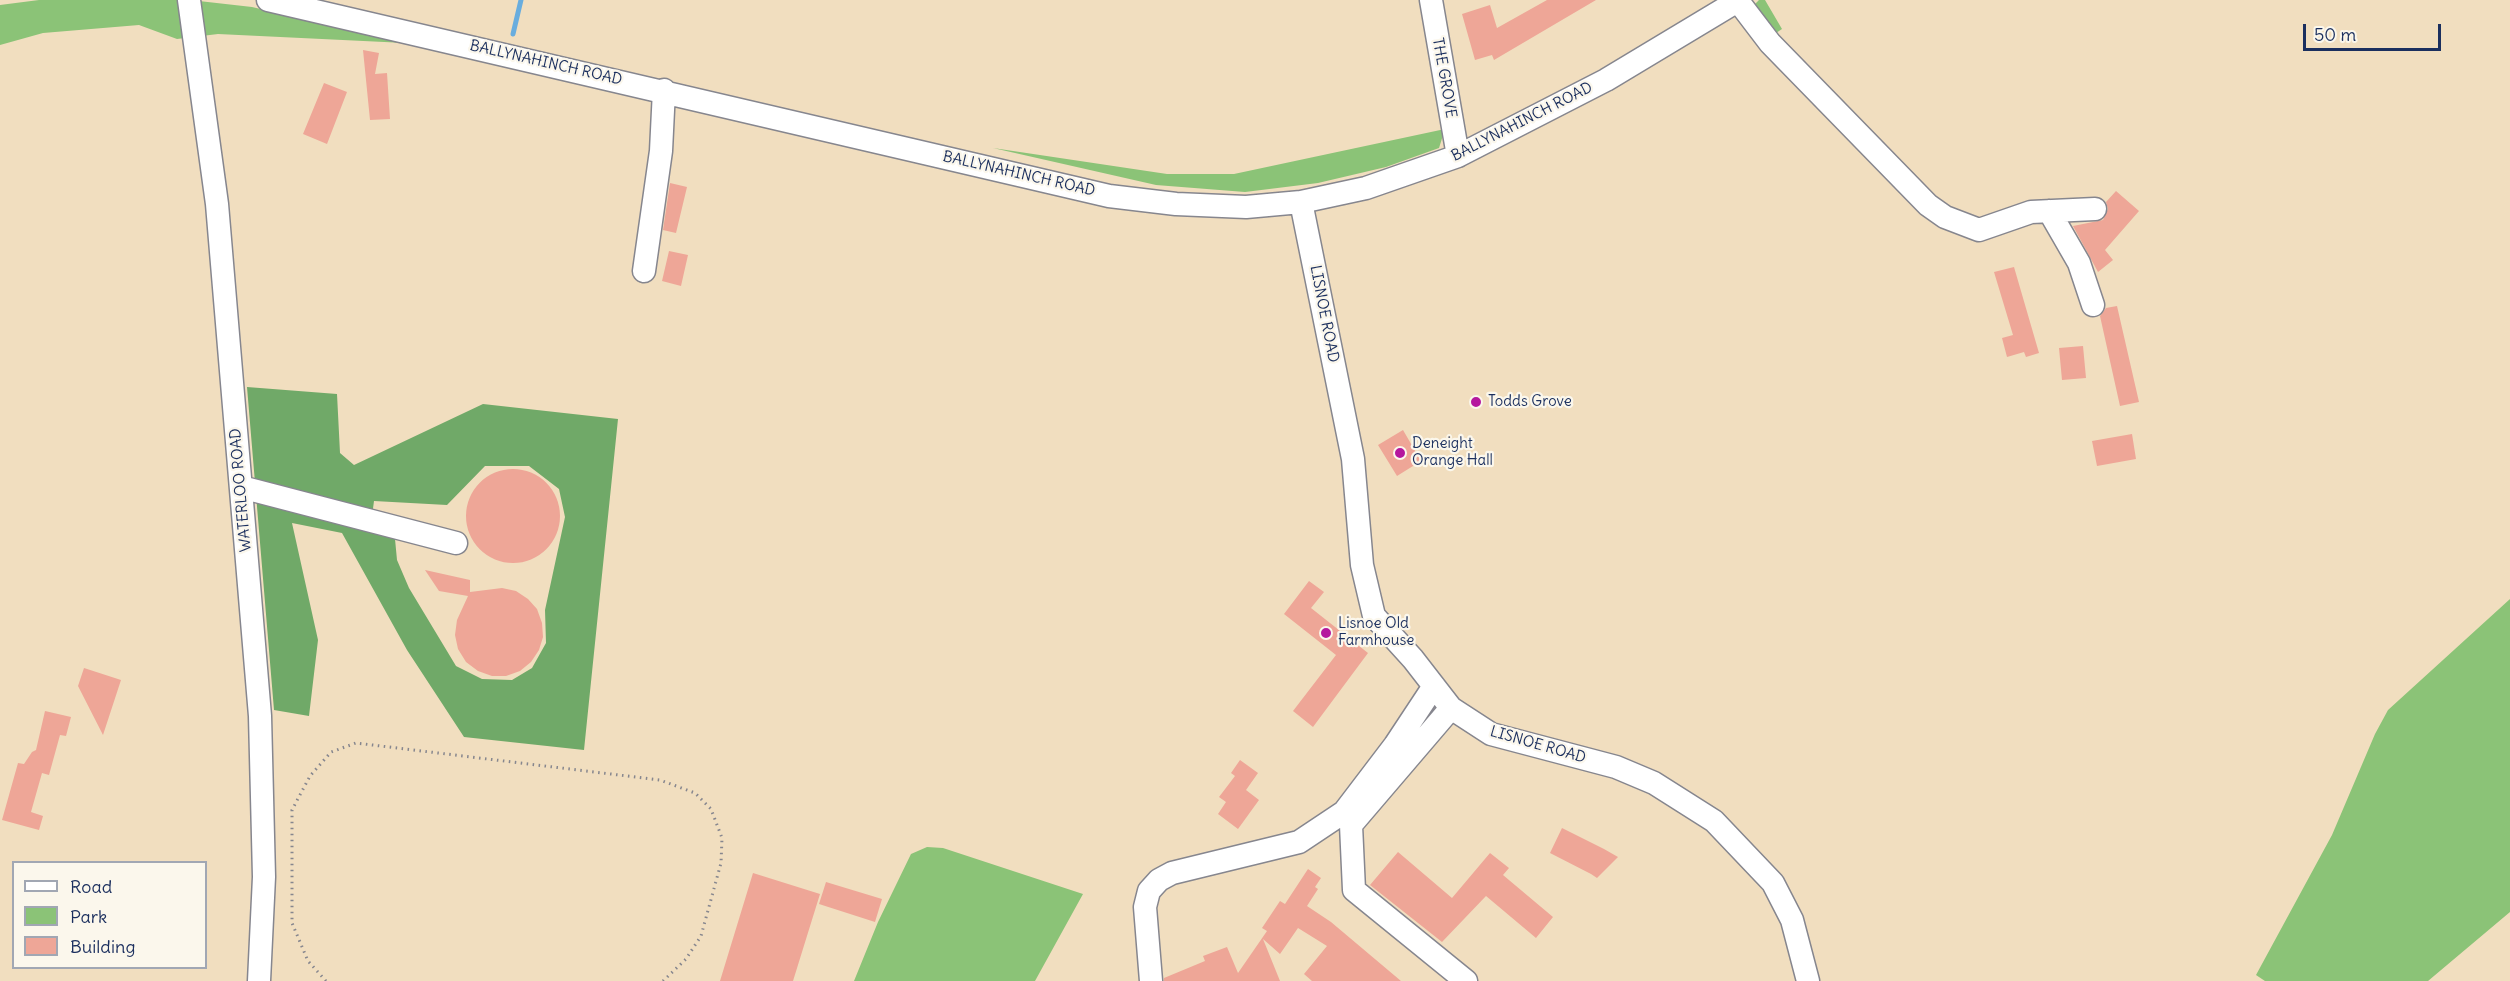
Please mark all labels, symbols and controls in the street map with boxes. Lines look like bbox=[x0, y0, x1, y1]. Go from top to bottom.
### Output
scale bar bbox=[2306, 12, 2444, 50]
text: 50 m bbox=[2314, 23, 2356, 46]
street label: BALLYNAHINCH ROAD bbox=[468, 37, 624, 89]
street label: THE GROVE bbox=[1428, 37, 1460, 119]
street label: BALLYNAHINCH ROAD bbox=[1448, 79, 1596, 165]
street label: BALLYNAHINCH ROAD bbox=[941, 148, 1097, 200]
street label: LISNOE ROAD bbox=[1306, 264, 1342, 364]
place label: Todds Grove bbox=[1488, 393, 1572, 411]
marker: Todds Grove bbox=[1469, 395, 1483, 409]
street label: WATERLOO ROAD bbox=[227, 427, 255, 553]
place label: Deneight Orange Hall bbox=[1412, 435, 1493, 470]
marker: Deneight Orange Hall bbox=[1393, 446, 1407, 460]
place label: Lisnoe Old Farmhouse bbox=[1338, 615, 1414, 650]
marker: Lisnoe Old Farmhouse bbox=[1319, 626, 1333, 640]
street label: LISNOE ROAD bbox=[1488, 723, 1588, 767]
legend bbox=[12, 861, 207, 969]
text: Road bbox=[70, 875, 112, 898]
text: Park bbox=[70, 905, 107, 928]
text: Building bbox=[70, 935, 135, 958]

